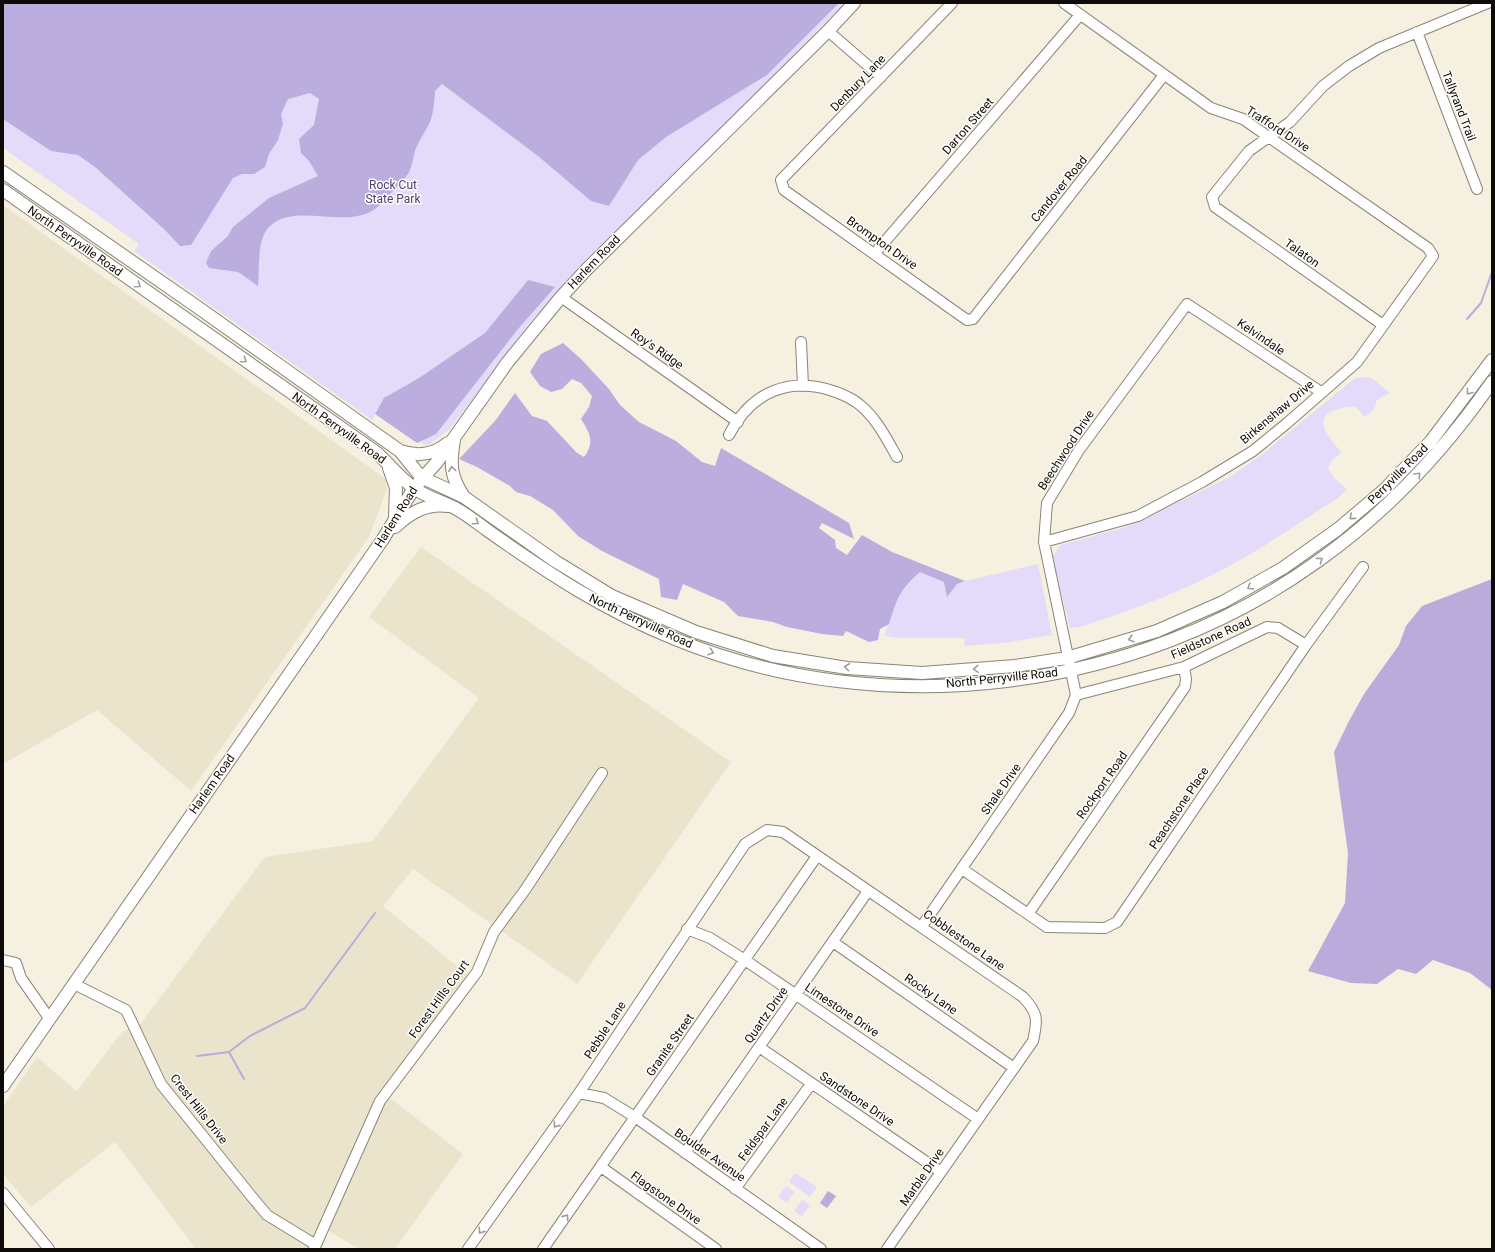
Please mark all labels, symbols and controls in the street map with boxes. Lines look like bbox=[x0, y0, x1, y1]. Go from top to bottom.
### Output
street label: Denbury Lane bbox=[828, 52, 888, 114]
street label: Tallyrand Trail bbox=[1439, 69, 1479, 143]
street label: Darton Street bbox=[940, 95, 997, 157]
street label: Trafford Drive bbox=[1244, 103, 1312, 155]
street label: Candover Road bbox=[1028, 153, 1090, 225]
park label: Rock Cut State Park bbox=[365, 178, 421, 206]
street label: North Perryville Road bbox=[25, 203, 125, 279]
street label: Brompton Drive bbox=[844, 214, 920, 272]
street label: Harlem Road bbox=[565, 232, 623, 292]
street label: Talaton bbox=[1282, 236, 1322, 270]
one-way arrow bbox=[134, 280, 141, 288]
street label: Kelvindale bbox=[1234, 316, 1288, 358]
street label: Roy's Ridge bbox=[628, 326, 686, 372]
one-way arrow bbox=[240, 355, 247, 363]
street label: Birkenshaw Drive bbox=[1237, 377, 1317, 447]
one-way arrow bbox=[1467, 387, 1474, 394]
street label: North Perryville Road bbox=[289, 389, 389, 467]
street label: Beechwood Drive bbox=[1035, 407, 1097, 493]
street label: Perryville Road bbox=[1365, 441, 1431, 507]
one-way arrow bbox=[448, 466, 457, 472]
one-way arrow bbox=[1413, 472, 1421, 480]
street label: Harlem Road bbox=[372, 484, 420, 550]
one-way arrow bbox=[1349, 513, 1357, 520]
one-way arrow bbox=[471, 517, 478, 524]
one-way arrow bbox=[1315, 558, 1322, 565]
one-way arrow bbox=[1246, 583, 1254, 590]
street label: North Perryville Road bbox=[587, 591, 695, 651]
street label: Fieldstone Road bbox=[1169, 614, 1253, 662]
one-way arrow bbox=[1127, 634, 1134, 643]
one-way arrow bbox=[707, 647, 714, 656]
one-way arrow bbox=[843, 663, 850, 672]
street label: North Perryville Road bbox=[945, 665, 1059, 691]
one-way arrow bbox=[973, 665, 979, 673]
street label: Rockport Road bbox=[1074, 749, 1130, 821]
street label: Harlem Road bbox=[186, 752, 238, 816]
street label: Shale Drive bbox=[978, 761, 1024, 817]
street label: Peachstone Place bbox=[1146, 764, 1212, 852]
street label: Cobblestone Lane bbox=[921, 907, 1007, 973]
street label: Forest Hills Court bbox=[406, 957, 472, 1041]
street label: Rocky Lane bbox=[902, 971, 960, 1017]
street label: Limestone Drive bbox=[802, 980, 882, 1040]
street label: Quartz Drive bbox=[741, 984, 791, 1046]
street label: Pebble Lane bbox=[581, 999, 629, 1061]
street label: Granite Street bbox=[643, 1011, 697, 1079]
street label: Sandstone Drive bbox=[817, 1069, 897, 1129]
street label: Crest Hills Drive bbox=[167, 1071, 231, 1147]
street label: Feldspar Lane bbox=[735, 1095, 791, 1163]
one-way arrow bbox=[553, 1121, 561, 1128]
street label: Boulder Avenue bbox=[672, 1125, 748, 1185]
street label: Marble Drive bbox=[897, 1146, 947, 1208]
street label: Flagstone Drive bbox=[628, 1169, 704, 1227]
one-way arrow bbox=[561, 1214, 569, 1221]
one-way arrow bbox=[478, 1227, 486, 1234]

